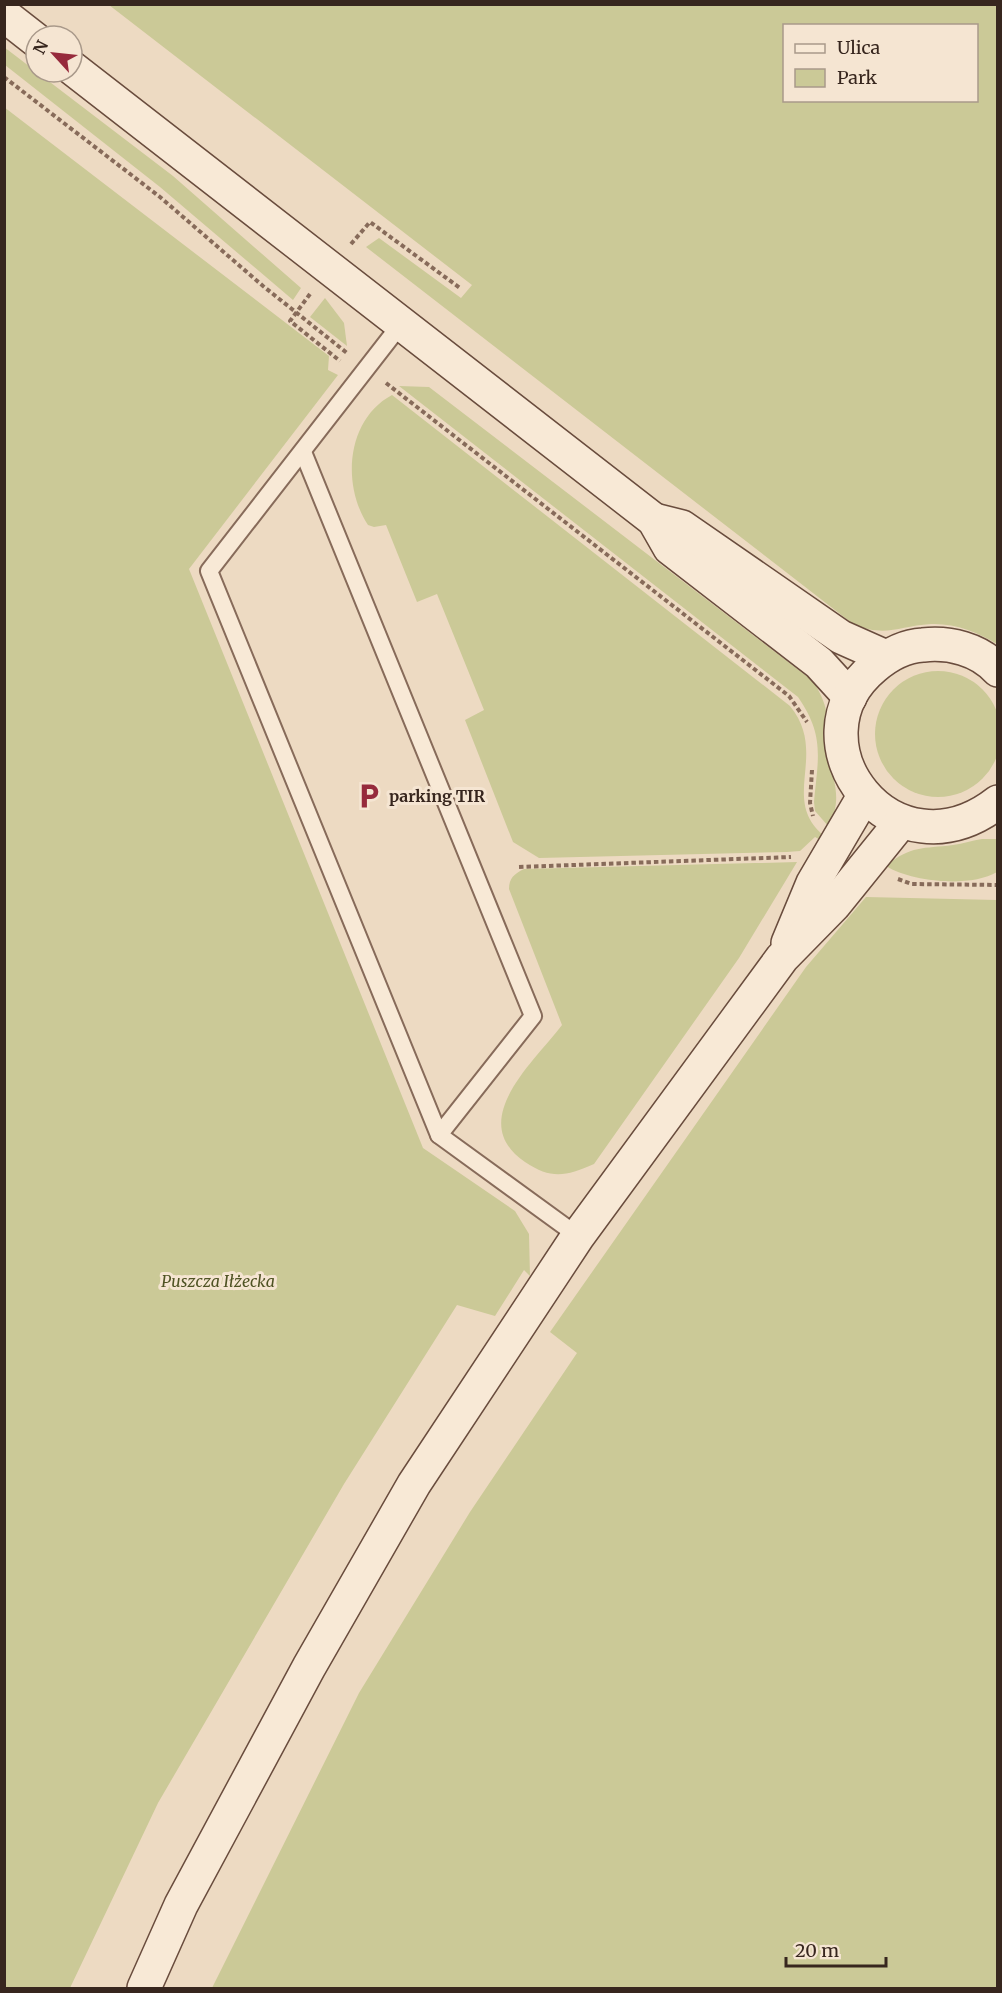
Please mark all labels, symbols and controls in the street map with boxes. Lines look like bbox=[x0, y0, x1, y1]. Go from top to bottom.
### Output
north arrow bbox=[24, 24, 84, 84]
legend bbox=[783, 24, 978, 102]
text: Ulica bbox=[837, 36, 881, 59]
text: N bbox=[29, 37, 53, 57]
text: Park bbox=[837, 66, 878, 89]
parking icon: parking TIR bbox=[354, 781, 384, 811]
place label: parking TIR bbox=[389, 786, 486, 806]
park label: Puszcza Iłżecka bbox=[161, 1271, 275, 1291]
scale bar bbox=[786, 1930, 886, 1968]
text: 20 m bbox=[795, 1939, 839, 1962]

